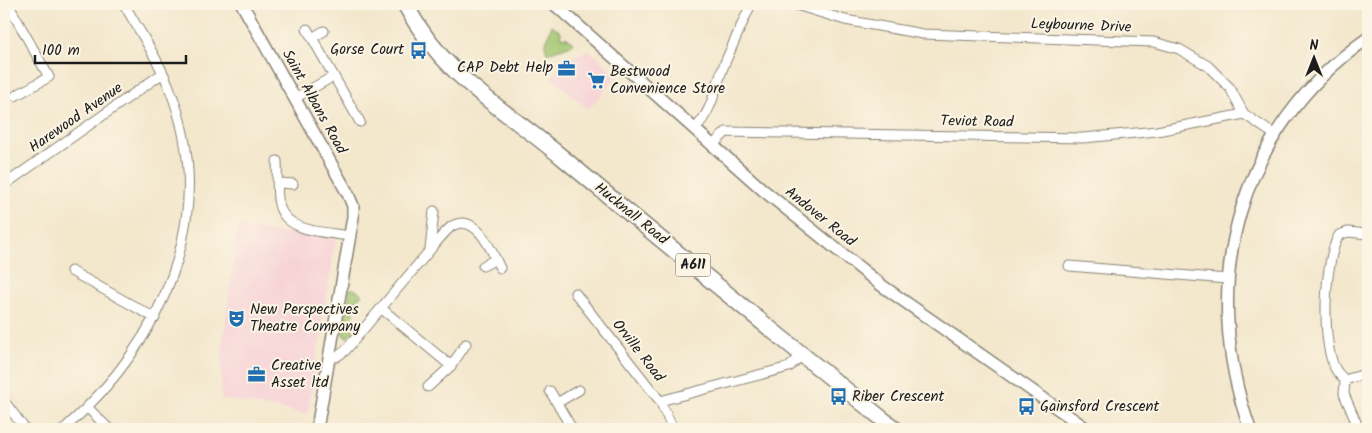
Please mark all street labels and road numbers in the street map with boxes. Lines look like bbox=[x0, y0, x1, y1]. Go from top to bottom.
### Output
street label: Leybourne Drive bbox=[1030, 12, 1132, 40]
street label: Saint Albans Road bbox=[275, 45, 353, 159]
street label: Harewood Avenue bbox=[24, 76, 128, 159]
street label: Teviot Road bbox=[940, 109, 1014, 135]
street label: Hucknall Road bbox=[589, 177, 674, 252]
street label: Andover Road bbox=[779, 181, 861, 254]
road number: A611 bbox=[676, 254, 710, 276]
street label: Orville Road bbox=[606, 314, 671, 388]

